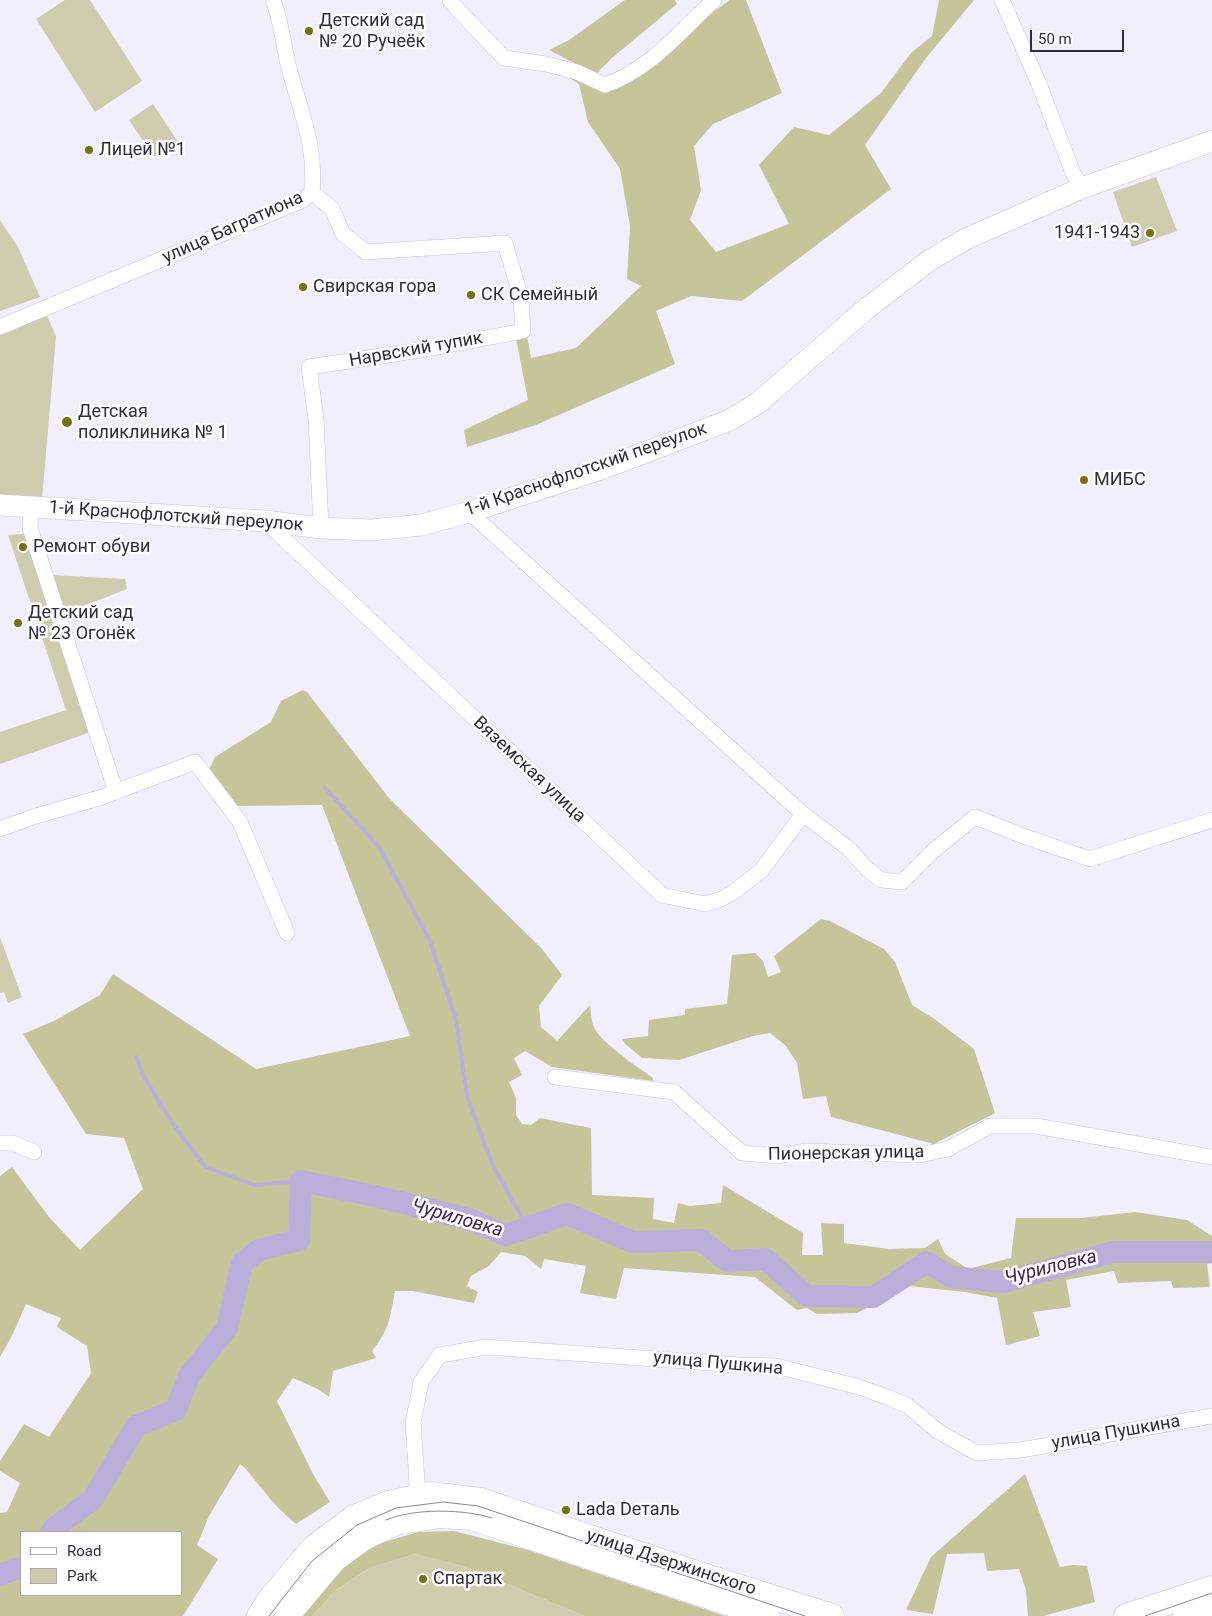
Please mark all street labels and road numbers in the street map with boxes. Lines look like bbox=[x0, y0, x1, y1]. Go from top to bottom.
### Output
street label: улица Багратиона bbox=[159, 187, 307, 269]
street label: Нарвский тупик bbox=[348, 328, 484, 372]
street label: 1-й Краснофлотский переулок bbox=[462, 418, 710, 522]
street label: 1-й Краснофлотский переулок bbox=[48, 497, 304, 537]
street label: Вяземская улица bbox=[468, 712, 590, 828]
street label: Пионерская улица bbox=[768, 1142, 924, 1166]
street label: улица Пушкина bbox=[652, 1348, 784, 1380]
street label: улица Пушкина bbox=[1050, 1411, 1182, 1455]
street label: улица Дзержинского bbox=[583, 1525, 759, 1601]

